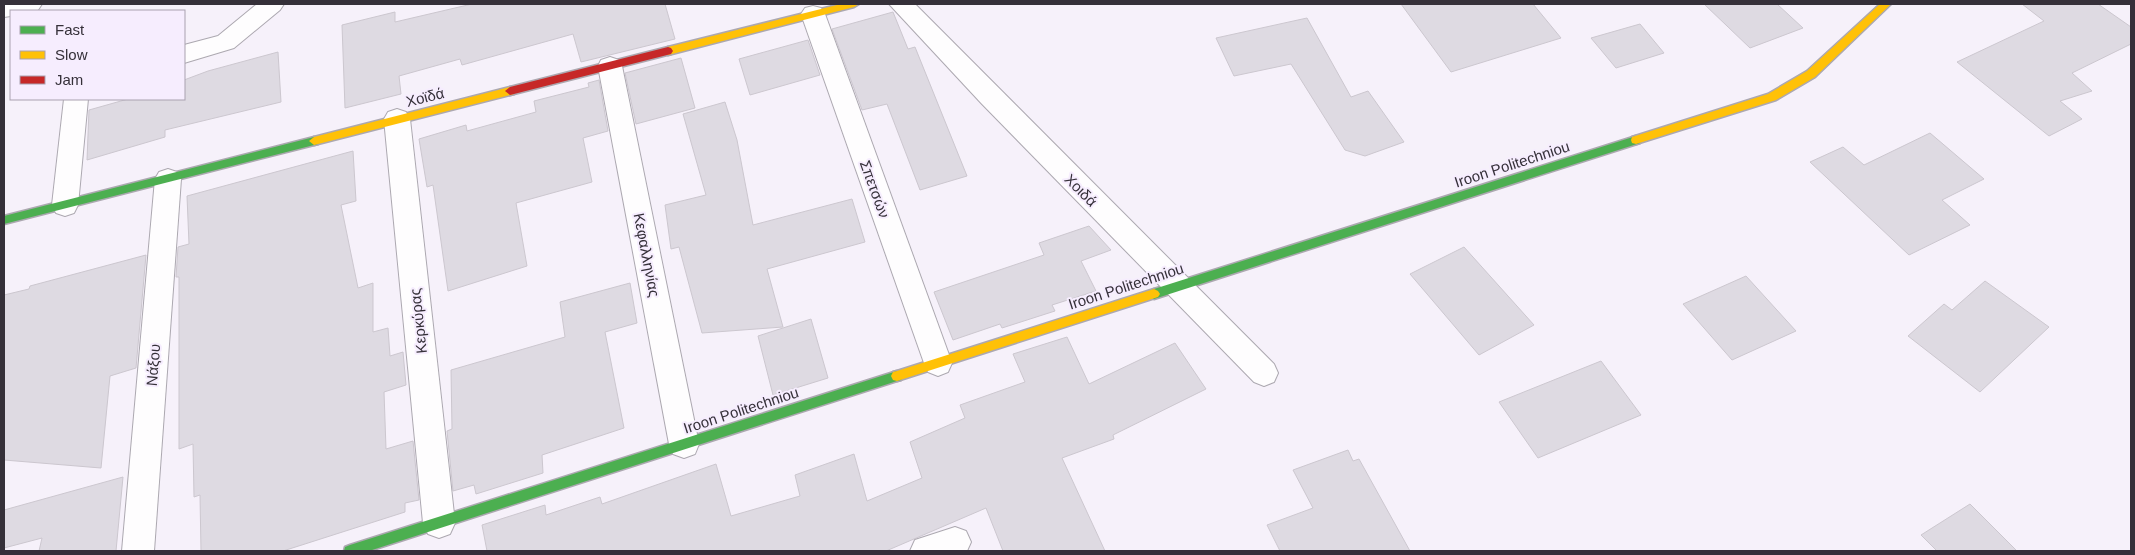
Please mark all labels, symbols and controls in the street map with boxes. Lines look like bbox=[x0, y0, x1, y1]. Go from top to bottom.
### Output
legend bbox=[10, 10, 185, 100]
text: Fast bbox=[55, 21, 85, 38]
text: Slow bbox=[55, 46, 88, 63]
text: Jam bbox=[55, 71, 83, 88]
street label: Χοϊδά bbox=[404, 84, 446, 110]
street label: Iroon Politechniou bbox=[1452, 137, 1572, 191]
street label: Σπετσών bbox=[857, 158, 893, 220]
street label: Χοιδά bbox=[1061, 170, 1101, 210]
street label: Κεφαλληνίας bbox=[631, 212, 663, 298]
street label: Iroon Politechniou bbox=[1066, 259, 1186, 313]
street label: Κερκύρας bbox=[406, 288, 430, 354]
street label: Νάξου bbox=[143, 343, 163, 387]
street label: Iroon Politechniou bbox=[681, 383, 801, 437]

